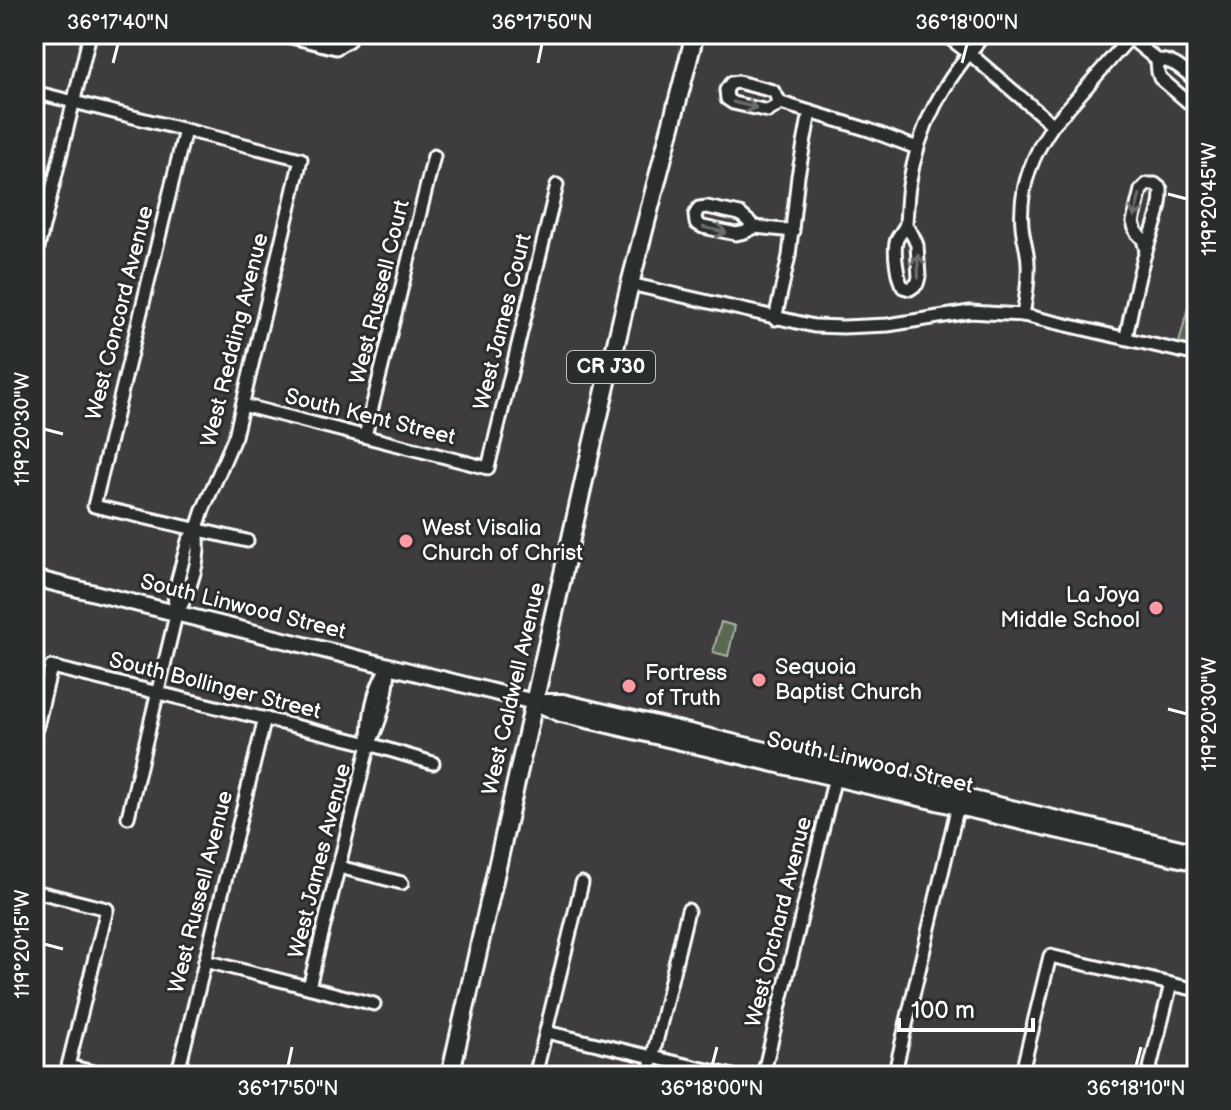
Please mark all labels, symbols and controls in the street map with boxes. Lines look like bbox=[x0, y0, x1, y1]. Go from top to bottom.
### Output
text: 36°17'40"N bbox=[67, 11, 169, 35]
text: 36°17'50"N bbox=[491, 11, 593, 35]
text: 36°18'00"N bbox=[915, 11, 1019, 35]
one-way arrow bbox=[732, 99, 758, 114]
text: 119°20'45"W bbox=[1198, 142, 1222, 256]
one-way arrow bbox=[1129, 193, 1144, 218]
street label: West Russell Court bbox=[344, 197, 416, 387]
street label: West Concord Avenue bbox=[80, 203, 160, 423]
one-way arrow bbox=[702, 223, 727, 238]
street label: West Redding Avenue bbox=[195, 230, 275, 450]
street label: West James Court bbox=[468, 231, 538, 413]
one-way arrow bbox=[910, 253, 925, 280]
road number: CR J30 bbox=[567, 351, 655, 383]
text: 119°20'30"W bbox=[11, 372, 35, 486]
street label: South Kent Street bbox=[282, 383, 458, 451]
place label: West Visalia Church of Christ bbox=[422, 515, 583, 567]
marker: West Visalia Church of Christ bbox=[397, 532, 415, 550]
street label: South Linwood Street bbox=[137, 568, 349, 646]
street label: West Caldwell Avenue bbox=[476, 580, 552, 798]
place label: La Joya Middle School bbox=[1000, 582, 1140, 634]
marker: La Joya Middle School bbox=[1147, 599, 1165, 617]
street label: South Bollinger Street bbox=[106, 647, 324, 725]
place label: Sequoia Baptist Church bbox=[775, 654, 922, 706]
text: 119°20'30"W bbox=[1198, 657, 1222, 771]
place label: Fortress of Truth bbox=[645, 660, 727, 712]
marker: Sequoia Baptist Church bbox=[750, 671, 768, 689]
marker: Fortress of Truth bbox=[620, 677, 638, 695]
street label: South Linwood Street bbox=[764, 726, 976, 800]
street label: West James Avenue bbox=[283, 761, 357, 961]
street label: West Russell Avenue bbox=[163, 788, 239, 996]
street label: West Orchard Avenue bbox=[740, 814, 818, 1030]
text: 119°20'15"W bbox=[11, 889, 35, 999]
scale bar bbox=[899, 982, 1033, 1032]
text: 100 m bbox=[911, 996, 975, 1025]
text: 36°17'50"N bbox=[237, 1077, 339, 1101]
text: 36°18'00"N bbox=[660, 1077, 764, 1101]
text: 36°18'10"N bbox=[1086, 1077, 1186, 1101]

